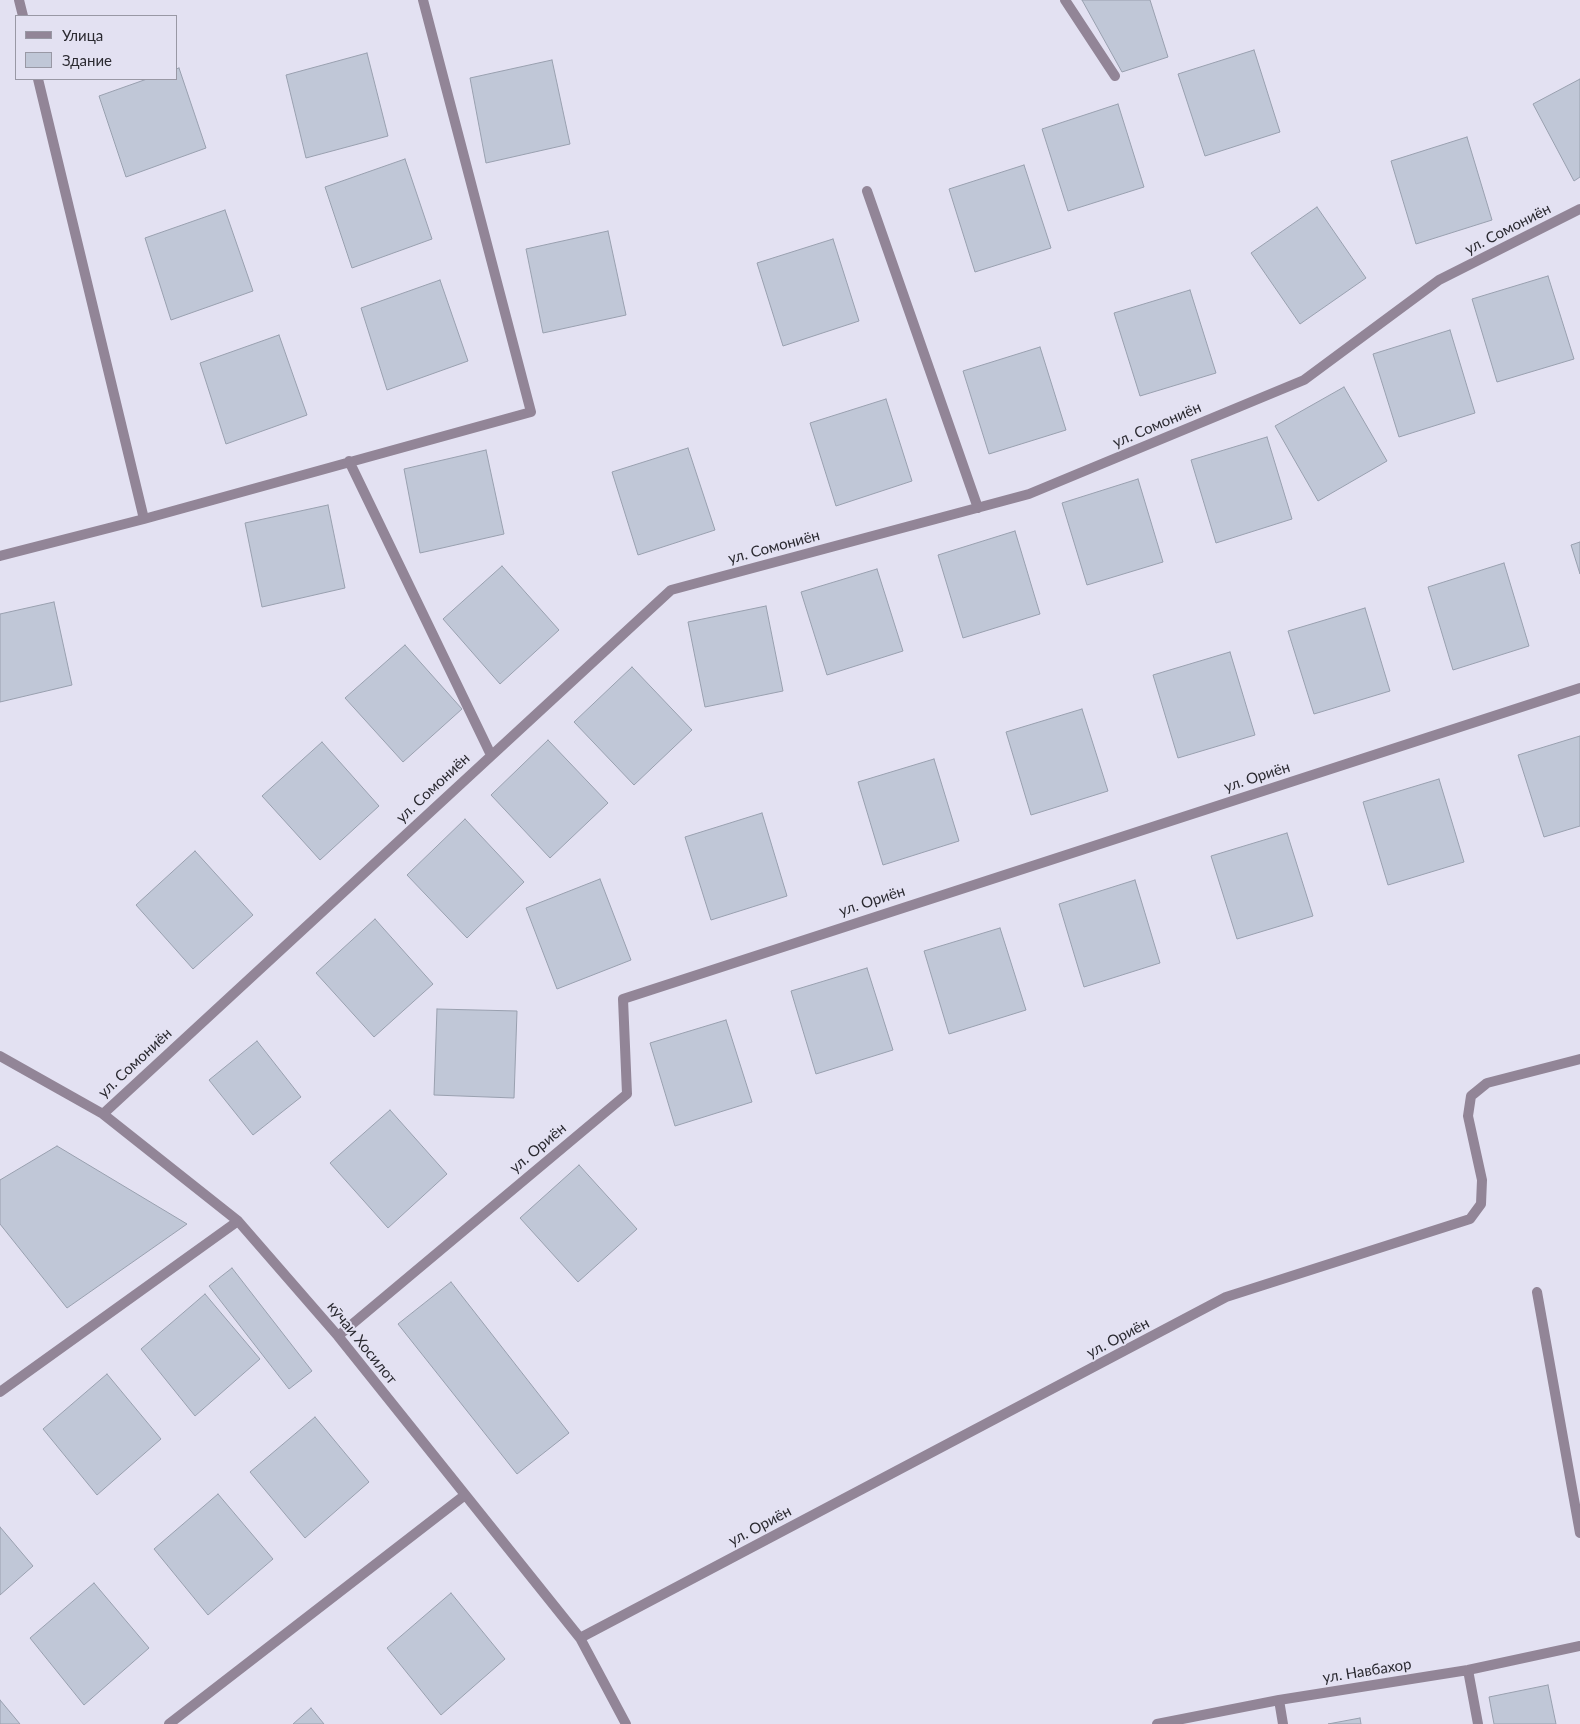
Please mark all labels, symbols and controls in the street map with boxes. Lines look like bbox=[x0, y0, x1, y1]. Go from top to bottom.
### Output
legend bbox=[15, 15, 178, 80]
text: Улица bbox=[62, 26, 103, 44]
text: Здание bbox=[62, 51, 112, 69]
street label: ул. Сомониён bbox=[1462, 200, 1554, 258]
street label: ул. Сомониён bbox=[1110, 398, 1204, 452]
street label: ул. Сомониён bbox=[726, 526, 822, 568]
street label: ул. Сомониён bbox=[392, 749, 474, 827]
street label: ул. Ориён bbox=[1222, 758, 1292, 796]
street label: ул. Ориён bbox=[837, 882, 907, 920]
street label: ул. Сомониён bbox=[94, 1024, 176, 1102]
street label: ул. Ориён bbox=[506, 1119, 570, 1177]
street label: кӯчаи Хосилот bbox=[323, 1298, 401, 1388]
street label: ул. Ориён bbox=[1084, 1314, 1152, 1362]
street label: ул. Ориён bbox=[726, 1502, 794, 1550]
street label: ул. Навбахор bbox=[1321, 1655, 1413, 1687]

